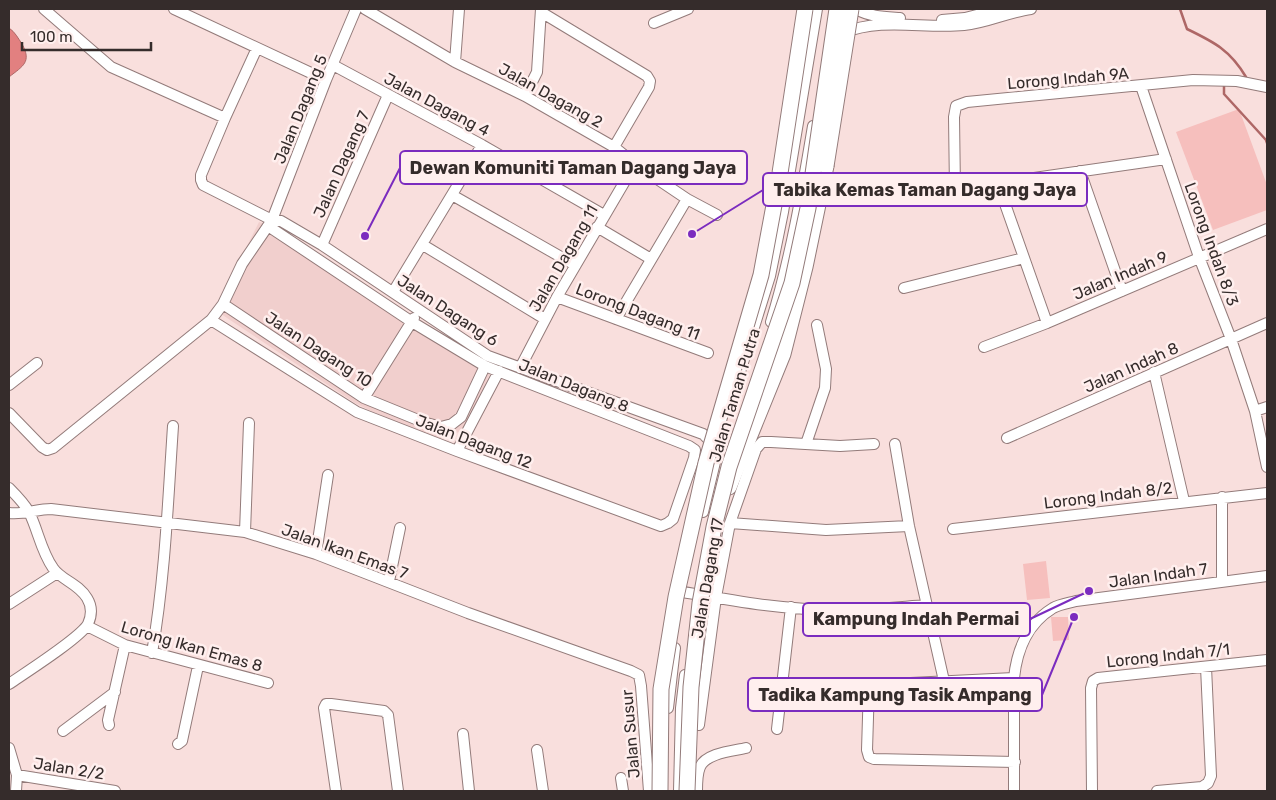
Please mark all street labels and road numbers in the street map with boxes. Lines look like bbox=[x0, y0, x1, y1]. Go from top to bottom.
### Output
street label: Jalan Dagang 5 bbox=[270, 52, 331, 167]
street label: Jalan Dagang 2 bbox=[495, 59, 606, 132]
street label: Lorong Indah 9A bbox=[1006, 64, 1130, 93]
street label: Jalan Dagang 4 bbox=[381, 69, 493, 140]
street label: Jalan Dagang 7 bbox=[309, 108, 373, 221]
street label: Lorong Indah 8/3 bbox=[1180, 180, 1243, 308]
street label: Jalan Dagang 11 bbox=[525, 201, 602, 315]
street label: Jalan Indah 9 bbox=[1070, 247, 1170, 304]
street label: Jalan Dagang 6 bbox=[394, 271, 502, 350]
street label: Lorong Dagang 11 bbox=[573, 279, 703, 344]
street label: Jalan Dagang 10 bbox=[262, 308, 376, 391]
street label: Jalan Taman Putra bbox=[705, 326, 764, 464]
street label: Jalan Indah 8 bbox=[1081, 338, 1181, 397]
street label: Jalan Dagang 8 bbox=[516, 355, 632, 416]
street label: Jalan Dagang 12 bbox=[413, 411, 535, 472]
street label: Lorong Indah 8/2 bbox=[1043, 478, 1173, 513]
street label: Jalan Dagang 17 bbox=[688, 517, 727, 640]
street label: Jalan Ikan Emas 7 bbox=[279, 520, 411, 583]
street label: Jalan Indah 7 bbox=[1107, 559, 1209, 592]
street label: Lorong Ikan Emas 8 bbox=[119, 617, 265, 676]
street label: Lorong Indah 7/1 bbox=[1105, 640, 1231, 671]
street label: Jalan Susur bbox=[617, 689, 644, 779]
street label: Jalan 2/2 bbox=[32, 754, 106, 783]

